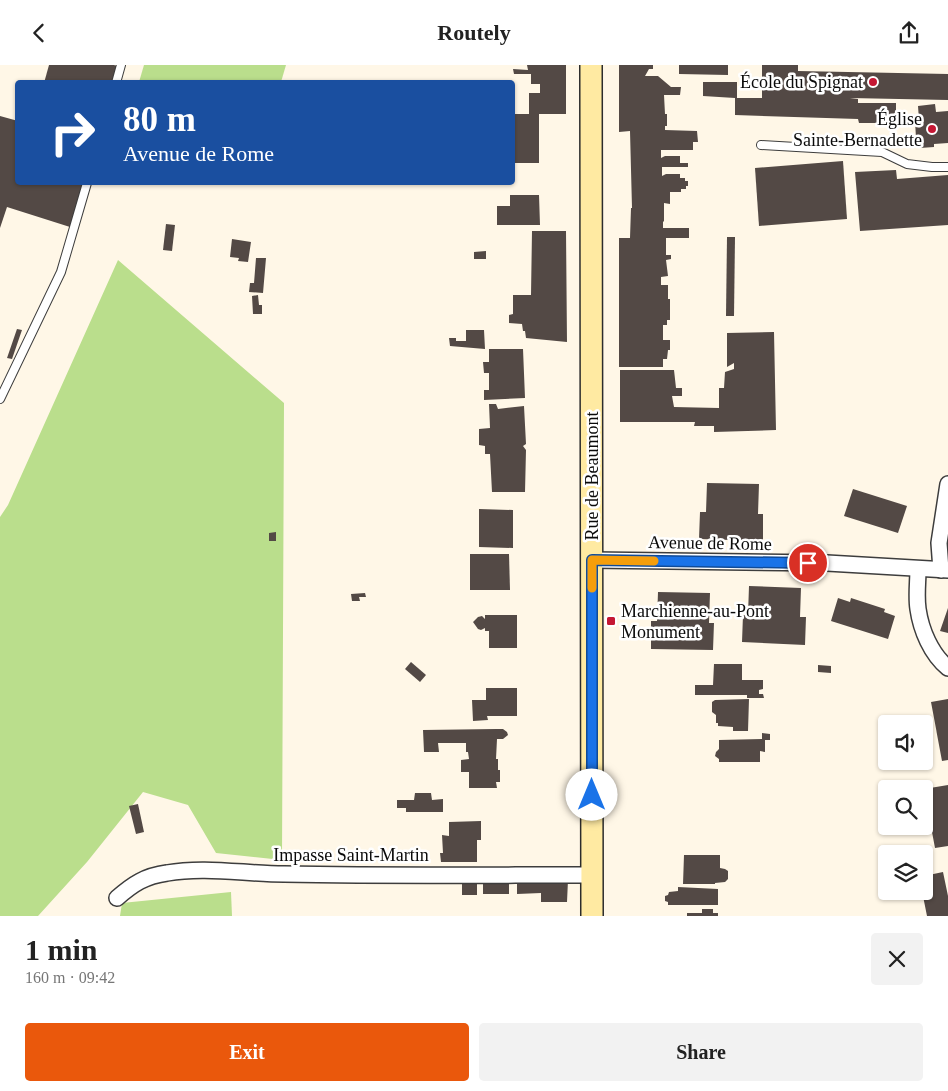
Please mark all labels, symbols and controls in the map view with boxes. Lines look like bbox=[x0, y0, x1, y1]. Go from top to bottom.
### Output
icon: back bbox=[25, 19, 53, 47]
icon: share bbox=[895, 19, 923, 47]
text: Routely bbox=[437, 20, 511, 45]
place label: École du Spignat bbox=[740, 71, 863, 92]
marker: École du Spignat bbox=[867, 76, 879, 88]
icon: right bbox=[40, 100, 105, 165]
text: 80 m bbox=[123, 100, 196, 139]
place label: Église Sainte-Bernadette bbox=[793, 108, 922, 150]
marker: Église Sainte-Bernadette bbox=[926, 123, 938, 135]
text: Avenue de Rome bbox=[123, 141, 274, 166]
street label: Rue de Beaumont bbox=[582, 412, 602, 540]
street label: Avenue de Rome bbox=[648, 532, 772, 554]
pin bbox=[787, 542, 829, 584]
icon: arrive bbox=[794, 549, 822, 577]
place label: Marchienne-au-Pont Monument bbox=[621, 601, 769, 642]
marker: Marchienne-au-Pont Monument bbox=[605, 615, 617, 627]
map controls bbox=[878, 715, 933, 900]
button: sound bbox=[878, 715, 933, 770]
position arrow bbox=[565, 768, 617, 820]
button: search bbox=[878, 780, 933, 835]
street label: Impasse Saint-Martin bbox=[273, 845, 429, 865]
button: layers bbox=[878, 845, 933, 900]
text: 1 min bbox=[25, 933, 98, 966]
button: close bbox=[871, 933, 923, 985]
text: 160 m · 09:42 bbox=[25, 969, 115, 986]
button: Exit bbox=[25, 1023, 469, 1081]
button: Share bbox=[479, 1023, 923, 1081]

